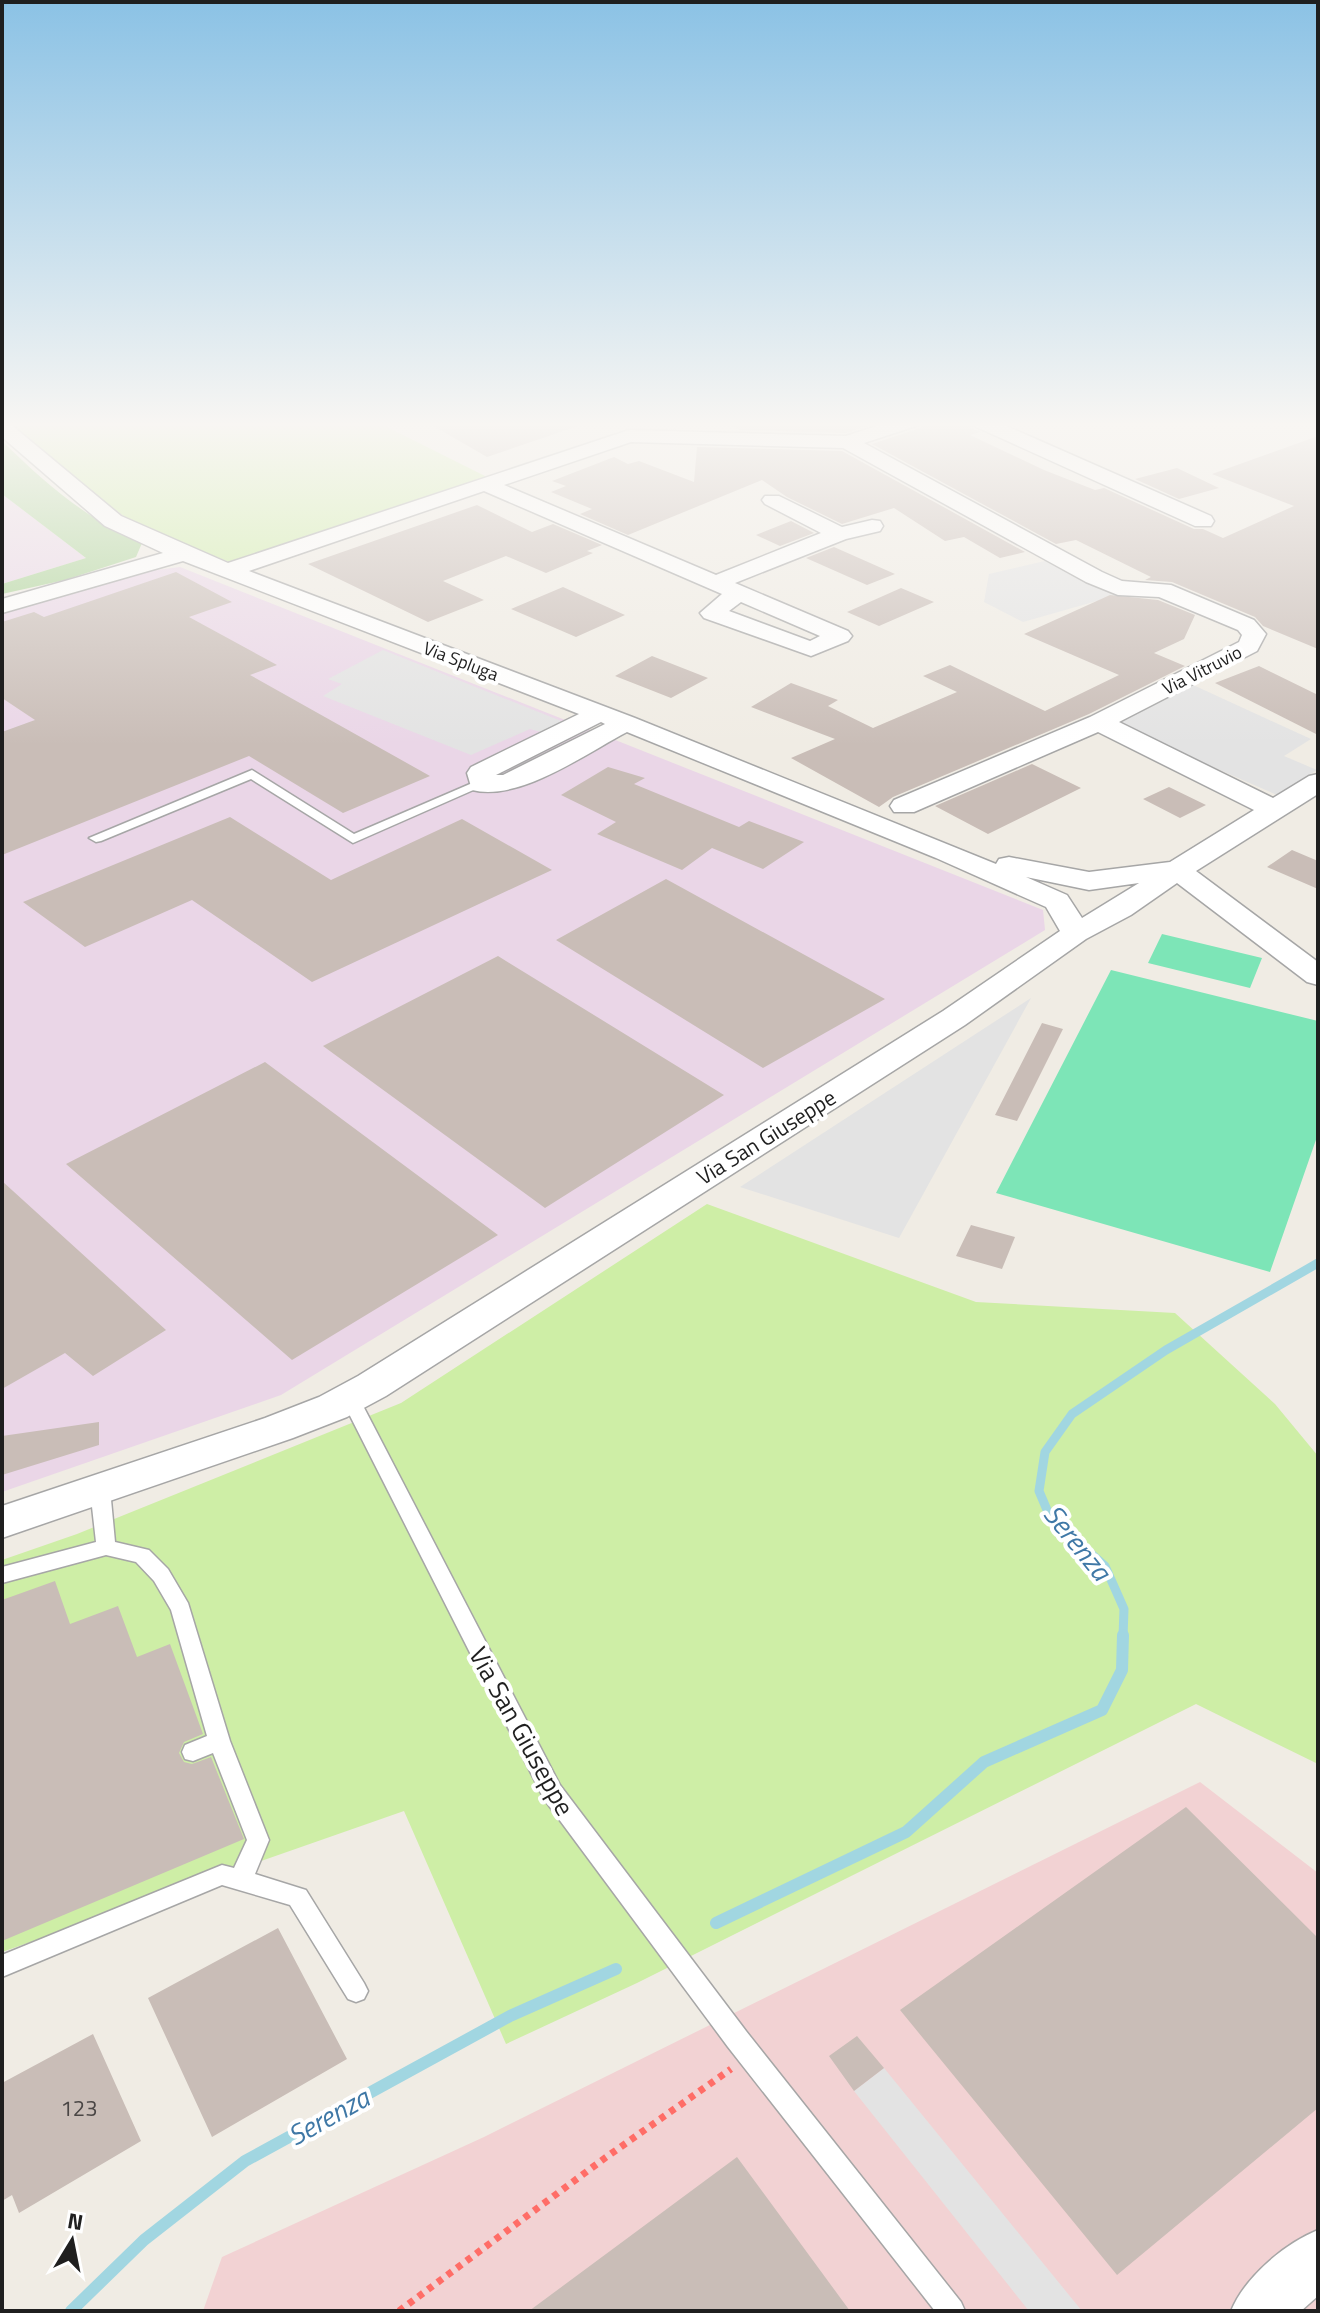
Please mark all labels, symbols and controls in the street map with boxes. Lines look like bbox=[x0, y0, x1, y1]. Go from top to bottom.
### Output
street label: Via Spluga bbox=[419, 634, 503, 688]
street label: Via Vitruvio bbox=[1158, 638, 1246, 702]
street label: Via San Giuseppe bbox=[690, 1081, 842, 1193]
water label: Serenza bbox=[1034, 1494, 1124, 1591]
street label: Via San Giuseppe bbox=[459, 1639, 585, 1823]
water label: Serenza bbox=[279, 2075, 379, 2156]
house number: 123 bbox=[61, 2091, 97, 2125]
north arrow bbox=[32, 2201, 112, 2281]
text: N bbox=[65, 2203, 86, 2239]

